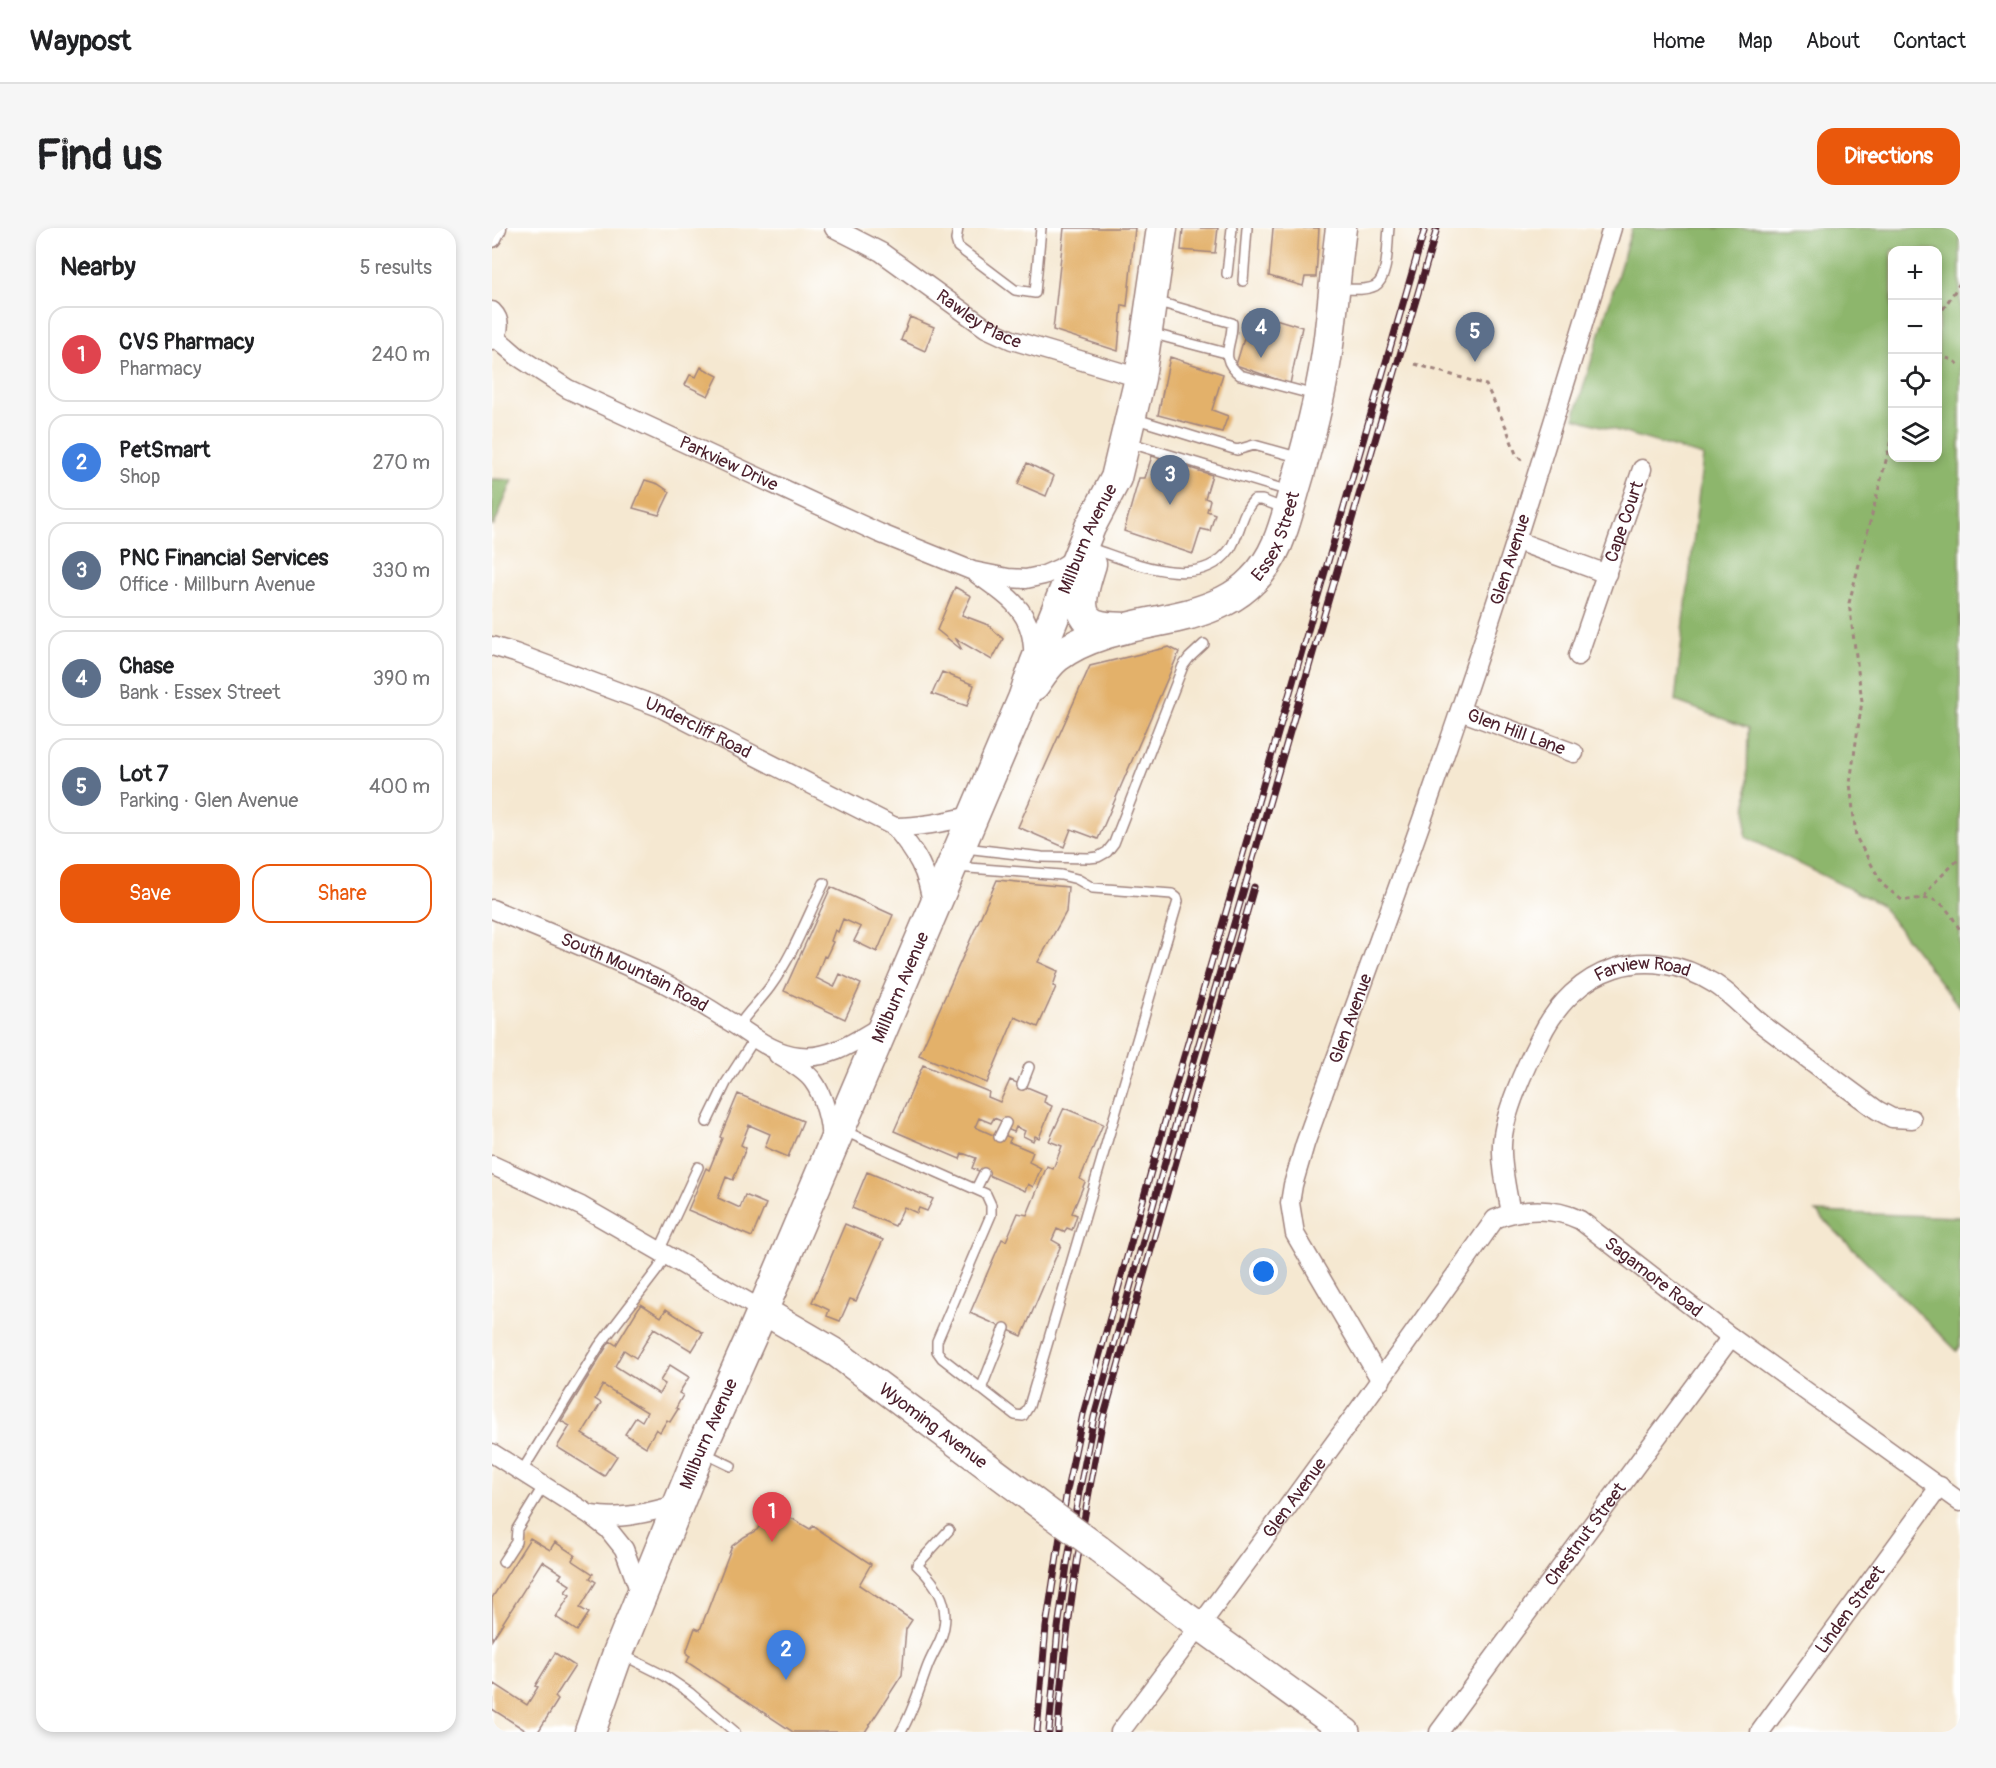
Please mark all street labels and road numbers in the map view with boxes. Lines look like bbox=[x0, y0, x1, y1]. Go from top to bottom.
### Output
street label: Rawley Place bbox=[932, 284, 1024, 354]
street label: Parkview Drive bbox=[676, 431, 782, 496]
street label: Cape Court bbox=[1599, 477, 1649, 565]
street label: Millburn Avenue bbox=[1053, 480, 1122, 597]
street label: Essex Street bbox=[1246, 488, 1305, 586]
street label: Glen Avenue bbox=[1485, 511, 1535, 608]
street label: Undercliff Road bbox=[642, 691, 755, 764]
street label: Glen Hill Lane bbox=[1464, 703, 1569, 760]
street label: South Mountain Road bbox=[557, 927, 713, 1017]
street label: Millburn Avenue bbox=[866, 928, 934, 1046]
street label: Farview Road bbox=[1590, 951, 1694, 987]
street label: Glen Avenue bbox=[1324, 970, 1377, 1067]
street label: Sagamore Road bbox=[1600, 1232, 1707, 1322]
street label: Millburn Avenue bbox=[674, 1375, 743, 1493]
street label: Wyoming Avenue bbox=[874, 1378, 992, 1474]
street label: Glen Avenue bbox=[1257, 1453, 1332, 1543]
street label: Chestnut Street bbox=[1539, 1477, 1631, 1590]
street label: Linden Street bbox=[1810, 1560, 1890, 1658]

